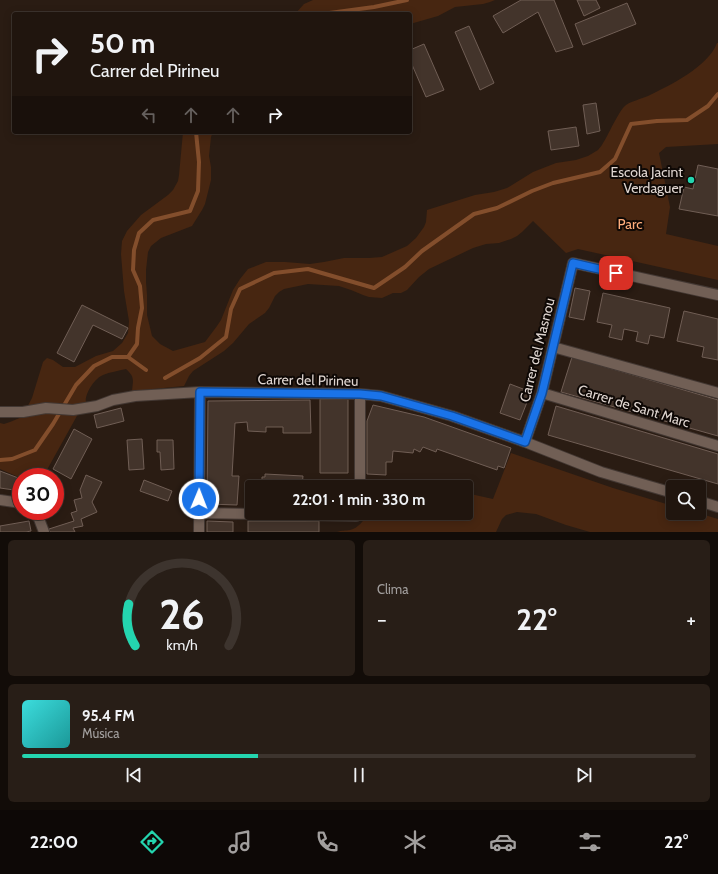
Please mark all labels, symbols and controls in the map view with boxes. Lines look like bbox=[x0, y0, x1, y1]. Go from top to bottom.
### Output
text: 50 m bbox=[90, 26, 155, 60]
icon: right bbox=[24, 28, 76, 80]
text: Carrer del Pirineu bbox=[90, 60, 220, 82]
icon: left bbox=[138, 104, 160, 126]
icon: ahead bbox=[180, 104, 202, 126]
icon: ahead bbox=[222, 104, 244, 126]
icon: right bbox=[264, 104, 286, 126]
place label: Escola Jacint Verdaguer bbox=[610, 163, 684, 197]
marker: Escola Jacint Verdaguer bbox=[686, 175, 696, 185]
park label: Parc bbox=[617, 215, 643, 233]
pin bbox=[599, 256, 633, 290]
icon: arrive bbox=[605, 262, 627, 284]
street label: Carrer del Masnou bbox=[515, 296, 559, 404]
street label: Carrer del Pirineu bbox=[257, 370, 359, 390]
street label: Carrer de Sant Marc bbox=[576, 380, 692, 432]
speed limit sign: 30 bbox=[12, 468, 64, 520]
position arrow bbox=[178, 478, 220, 520]
map controls bbox=[666, 480, 706, 520]
button: search bbox=[666, 480, 706, 520]
text: 22:01 · 1 min · 330 m bbox=[293, 491, 425, 509]
text: Clima bbox=[377, 581, 408, 597]
text: 26 bbox=[159, 589, 204, 639]
text: 22° bbox=[516, 601, 557, 638]
text: − bbox=[377, 606, 387, 633]
text: + bbox=[686, 606, 696, 633]
text: km/h bbox=[166, 636, 197, 654]
text: 95.4 FM bbox=[82, 707, 135, 725]
text: Música bbox=[82, 725, 120, 741]
icon: previous bbox=[123, 764, 145, 786]
icon: pause bbox=[348, 764, 370, 786]
icon: next bbox=[573, 764, 595, 786]
icon: directions bbox=[138, 828, 166, 856]
icon: music bbox=[226, 828, 254, 856]
icon: phone bbox=[313, 828, 341, 856]
icon: climate bbox=[401, 828, 429, 856]
icon: car bbox=[489, 828, 517, 856]
icon: filters bbox=[576, 828, 604, 856]
text: 22:00 bbox=[30, 831, 78, 853]
text: 22° bbox=[664, 831, 688, 853]

